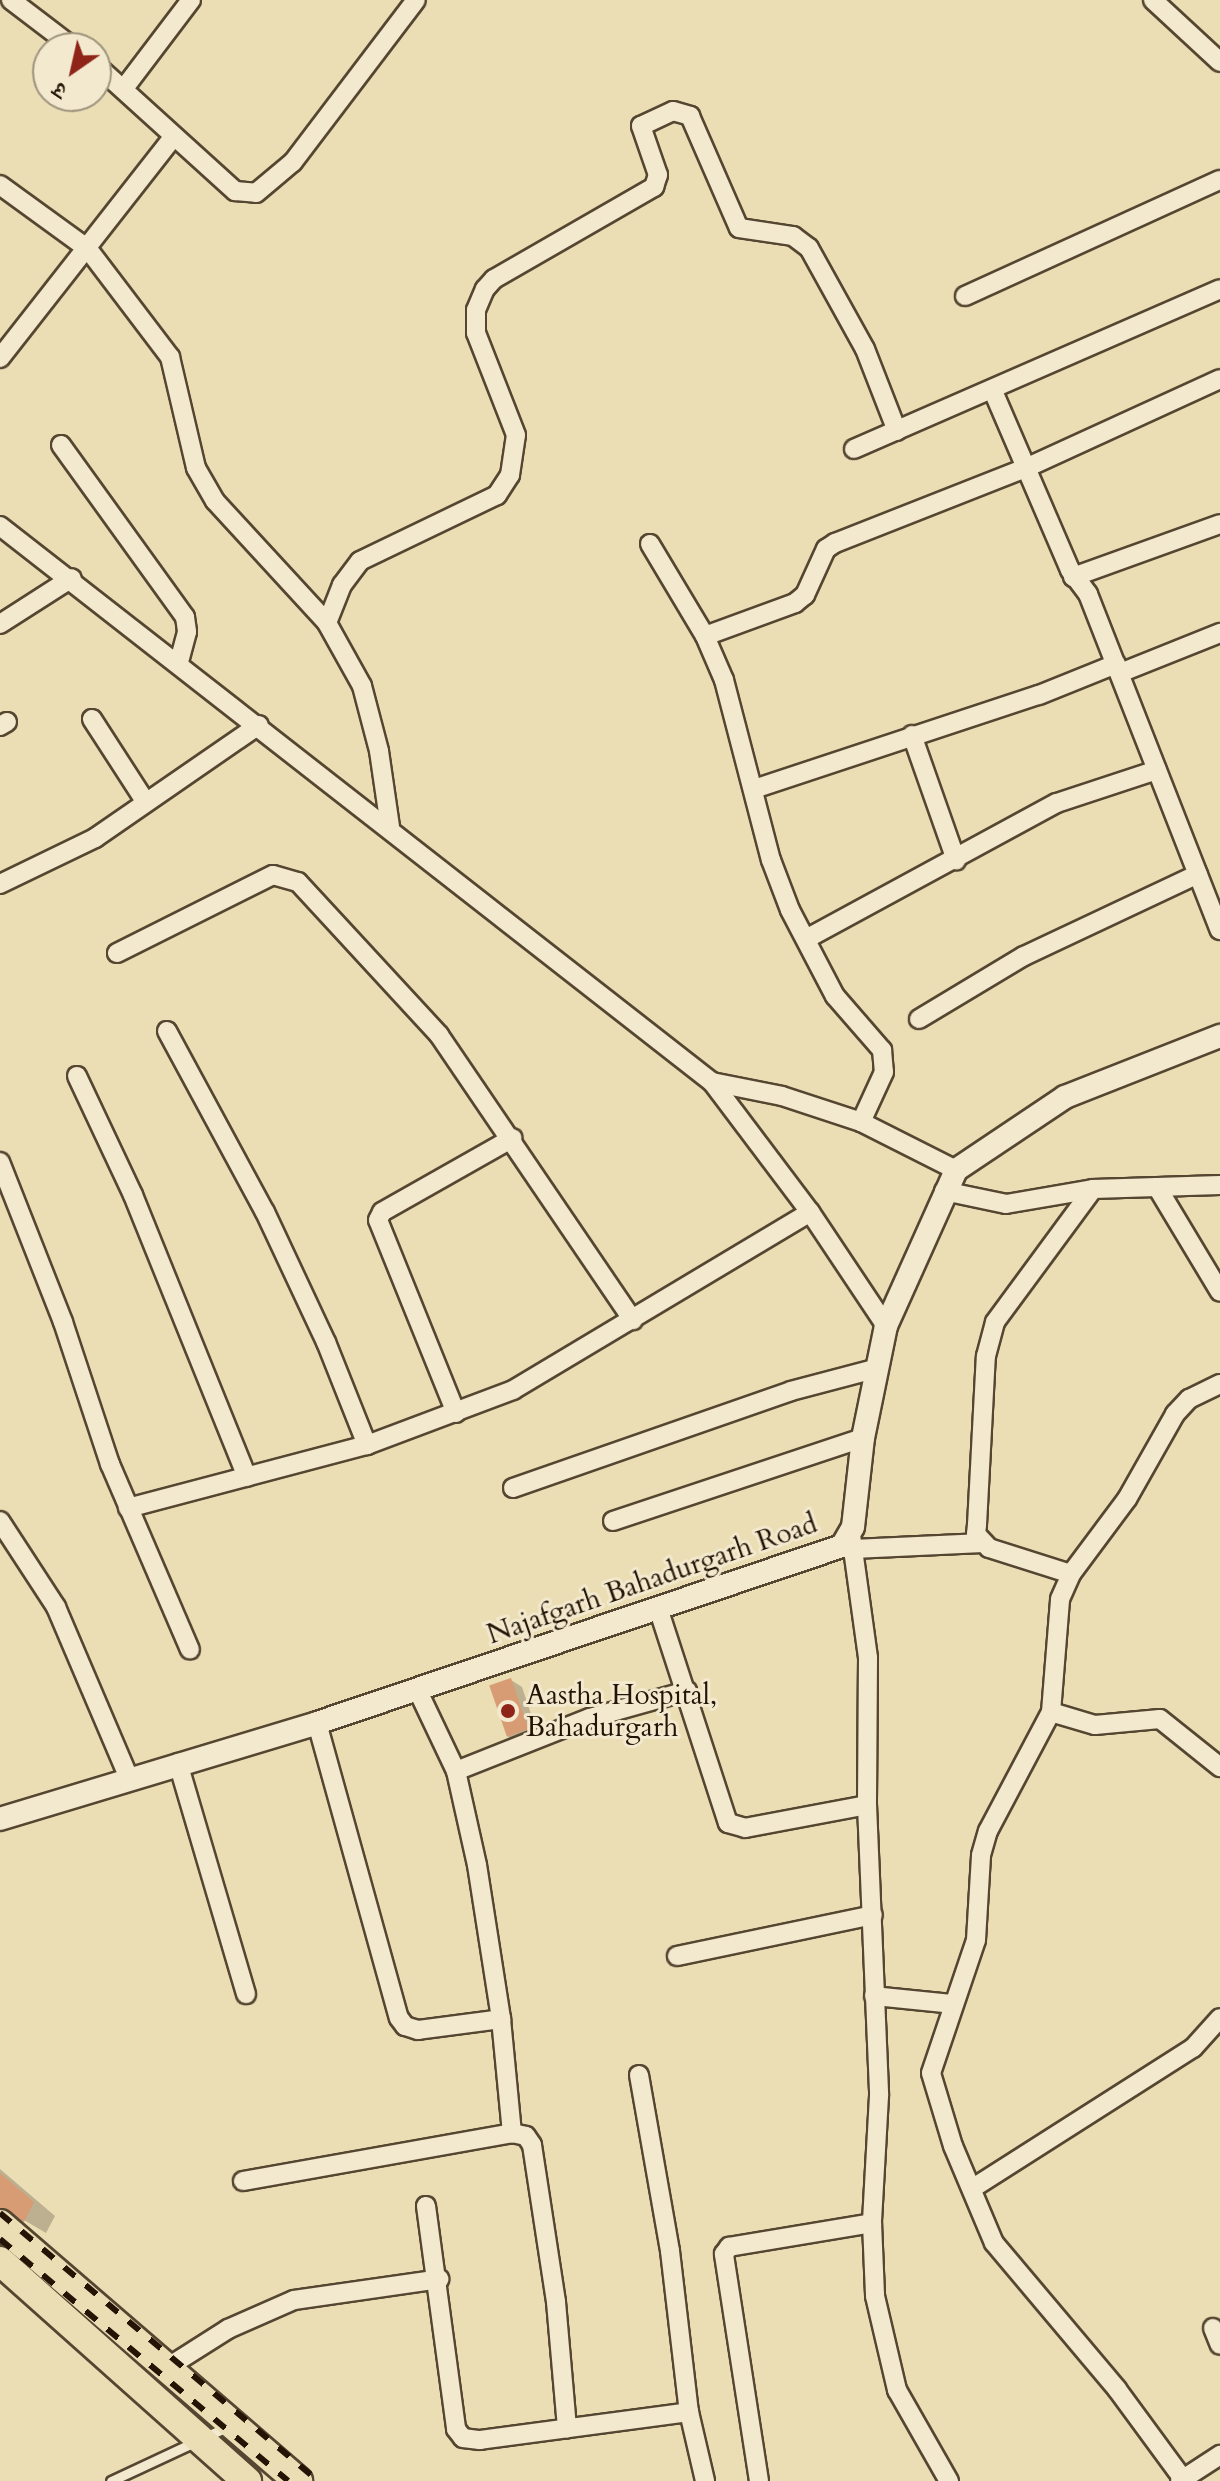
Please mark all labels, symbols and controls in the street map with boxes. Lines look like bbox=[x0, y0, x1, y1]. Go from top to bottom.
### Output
north arrow bbox=[32, 32, 112, 112]
text: उ bbox=[47, 75, 73, 106]
street label: Najafgarh Bahadurgarh Road bbox=[483, 1507, 821, 1651]
place label: Aastha Hospital, Bahadurgarh bbox=[526, 1678, 717, 1744]
marker: Aastha Hospital, Bahadurgarh bbox=[497, 1700, 519, 1722]

